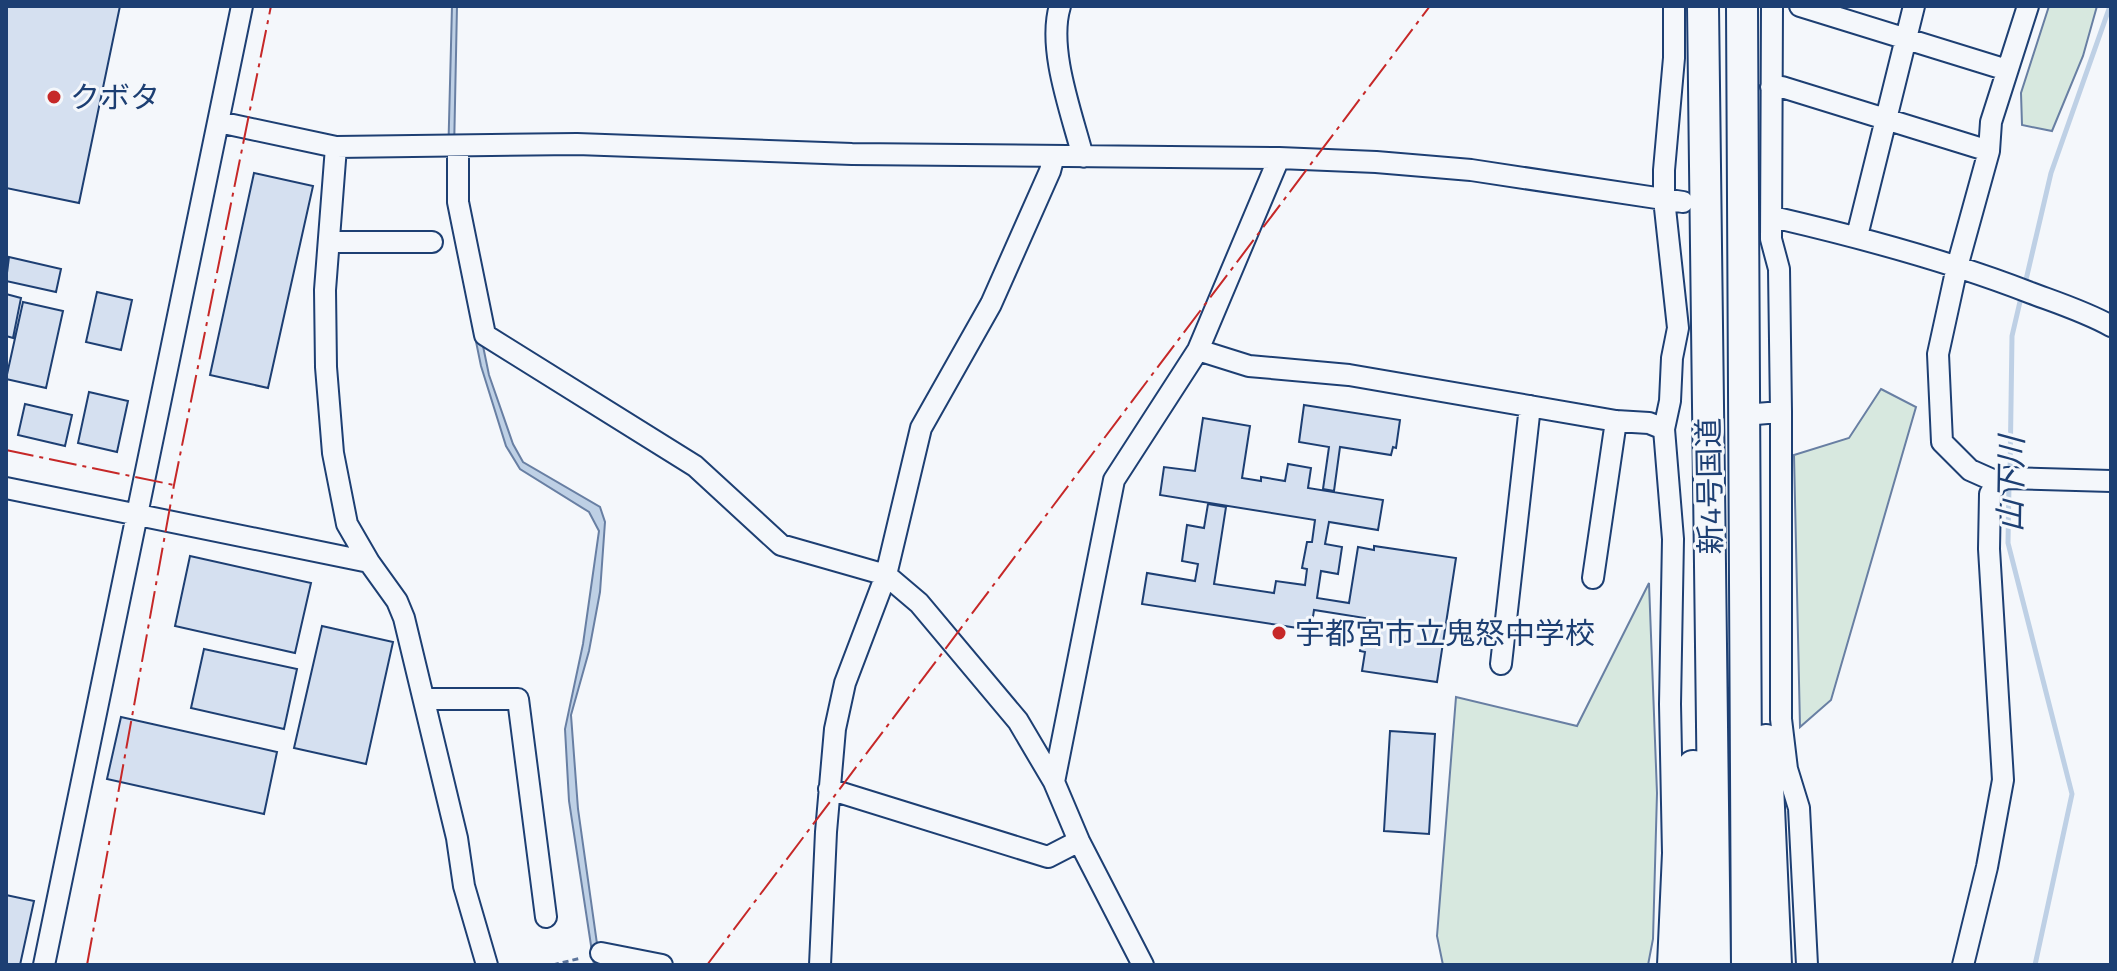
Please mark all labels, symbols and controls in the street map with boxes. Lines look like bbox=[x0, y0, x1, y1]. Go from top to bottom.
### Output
place label: クボタ bbox=[70, 74, 160, 120]
marker: クボタ bbox=[45, 88, 63, 106]
street label: 新4号国道 bbox=[1685, 417, 1733, 555]
water label: 山下川 bbox=[1985, 433, 2035, 532]
place label: 宇都宮市立鬼怒中学校 bbox=[1295, 610, 1595, 656]
marker: 宇都宮市立鬼怒中学校 bbox=[1270, 624, 1288, 642]

